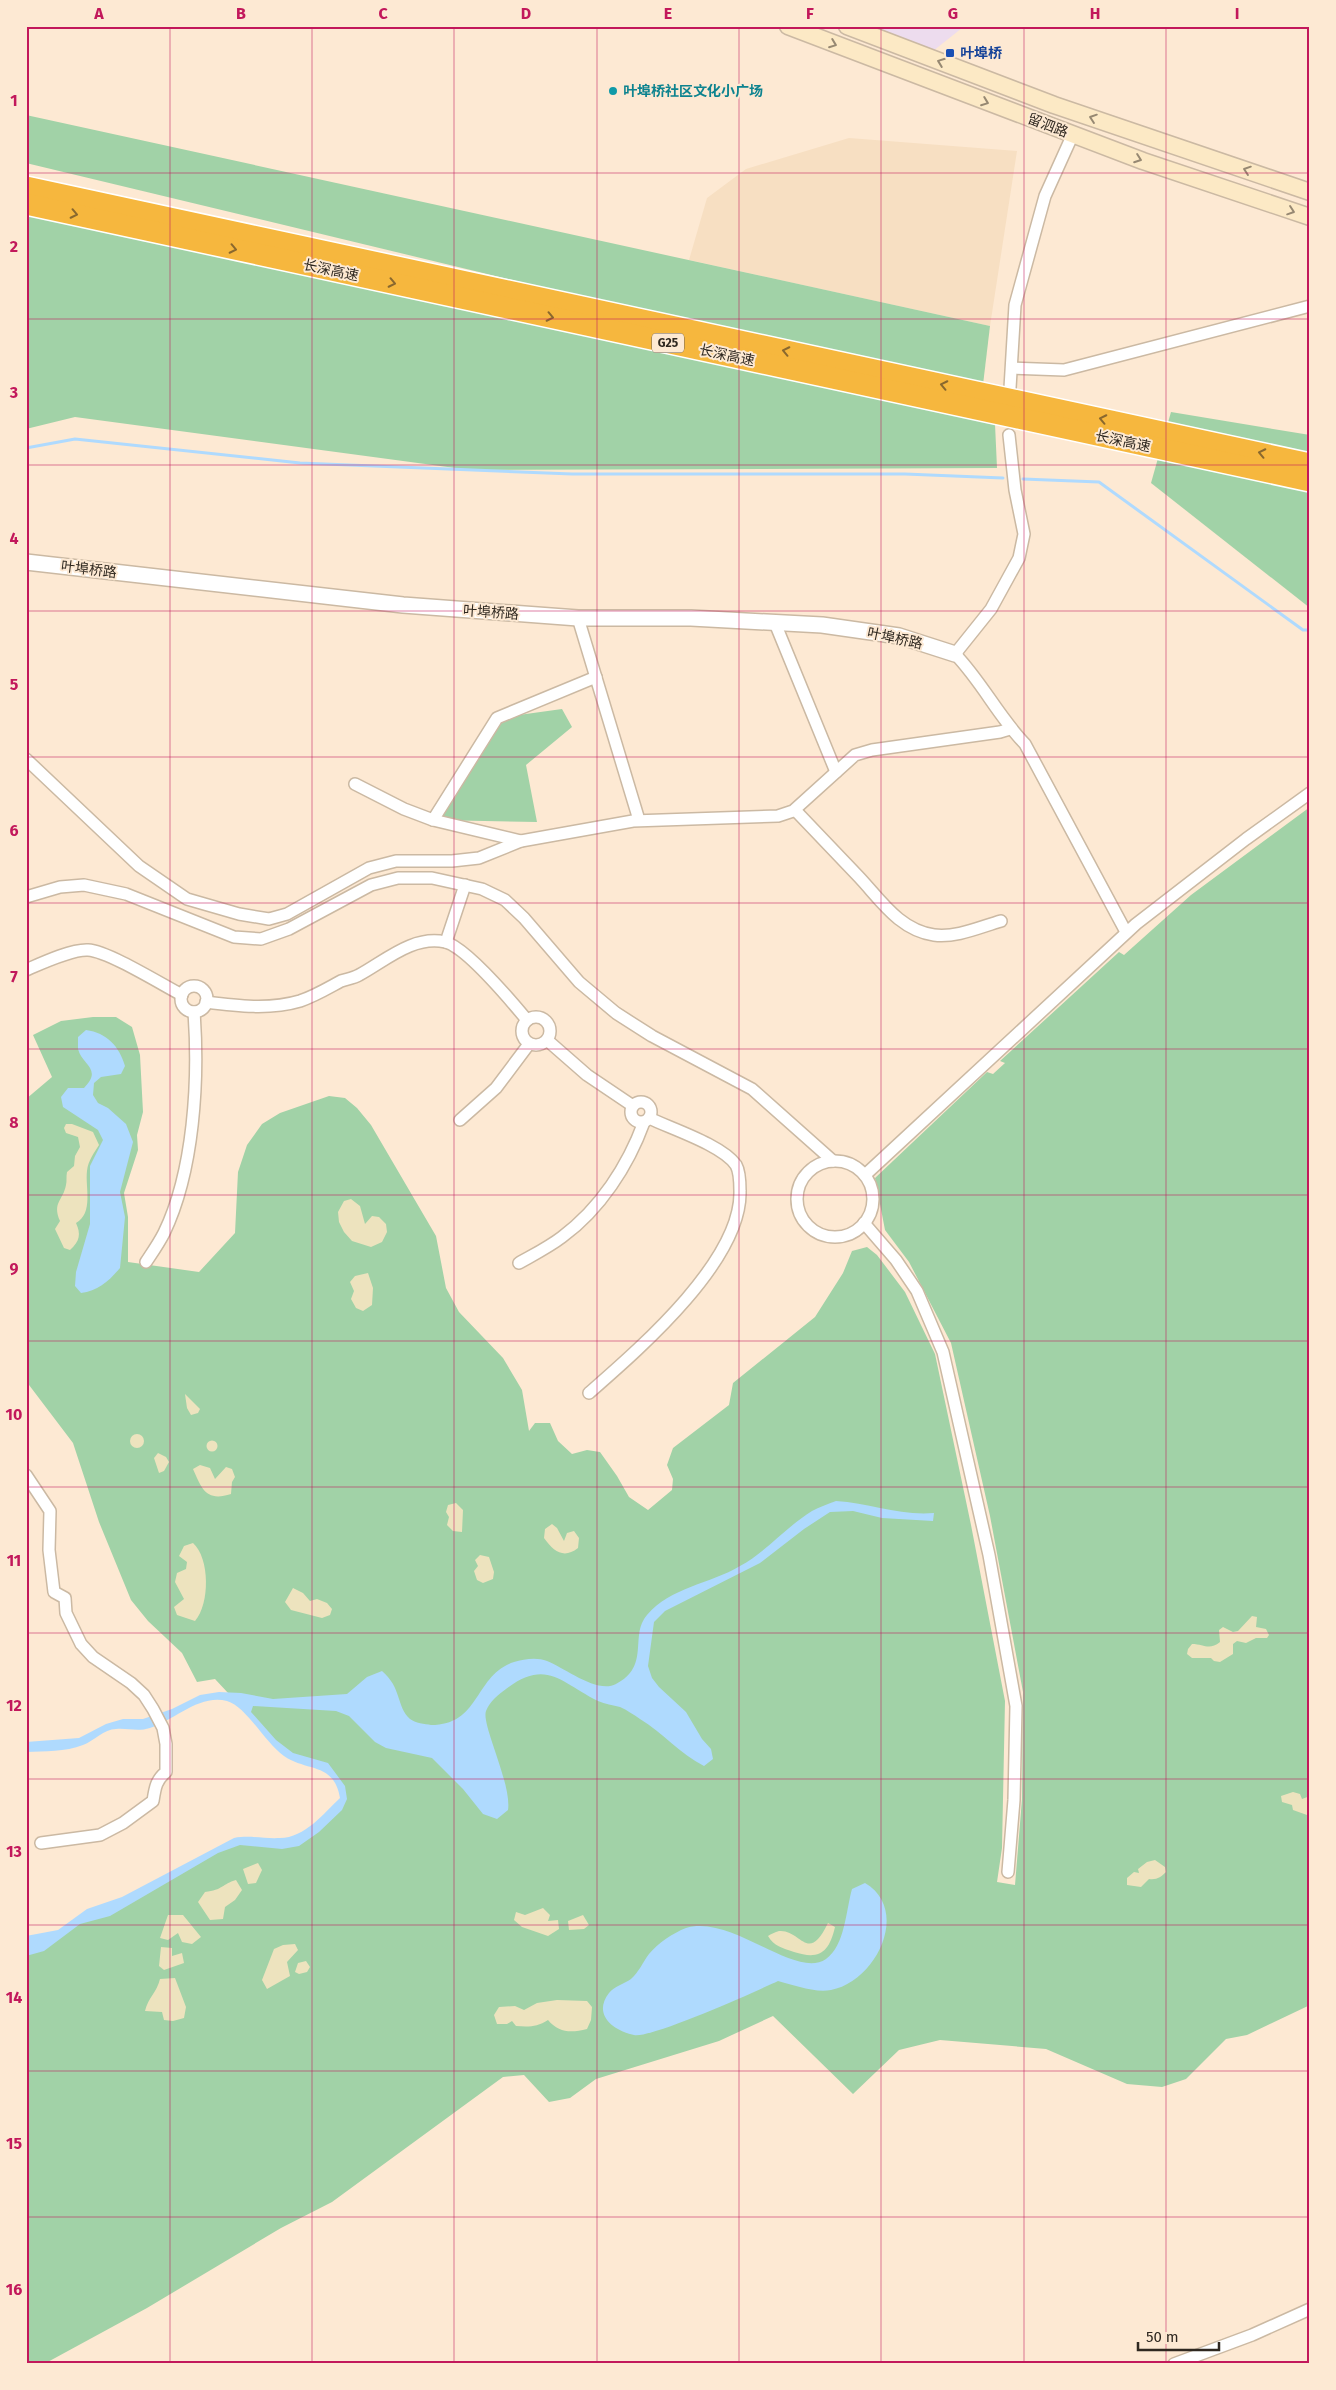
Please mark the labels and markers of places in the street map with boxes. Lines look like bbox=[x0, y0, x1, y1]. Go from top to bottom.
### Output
place label: 叶埠桥 bbox=[960, 45, 1002, 62]
marker: 叶埠桥 bbox=[944, 47, 956, 59]
place label: 叶埠桥社区文化小广场 bbox=[623, 83, 763, 100]
marker: 叶埠桥社区文化小广场 bbox=[607, 85, 619, 97]

